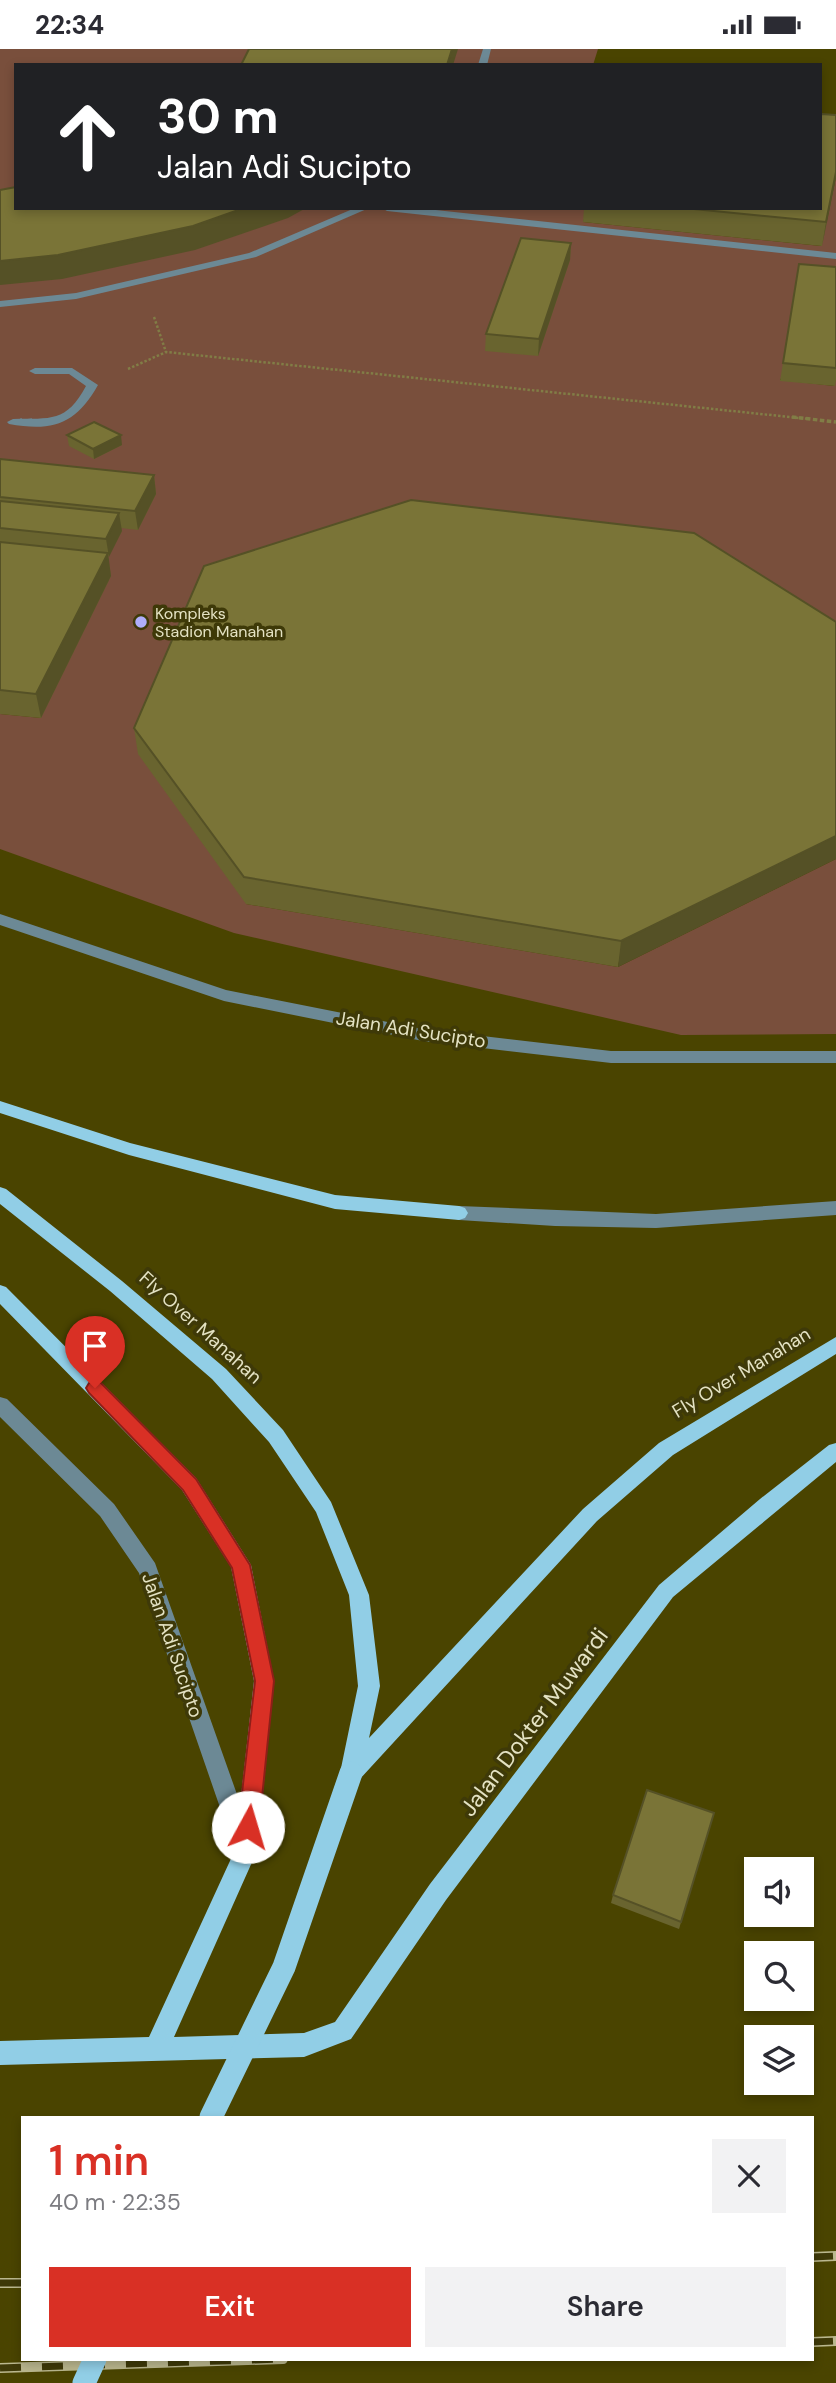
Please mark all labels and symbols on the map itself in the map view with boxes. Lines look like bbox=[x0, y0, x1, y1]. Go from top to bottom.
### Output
place label: Kompleks Stadion Manahan bbox=[155, 603, 283, 642]
marker: Kompleks Stadion Manahan bbox=[133, 614, 149, 630]
street label: Jalan Adi Sucipto bbox=[334, 1005, 488, 1054]
street label: Fly Over Manahan bbox=[134, 1266, 267, 1389]
pin bbox=[65, 1316, 125, 1388]
street label: Fly Over Manahan bbox=[668, 1321, 815, 1424]
street label: Jalan Adi Sucipto bbox=[136, 1570, 209, 1721]
street label: Jalan Dokter Muwardi bbox=[453, 1622, 615, 1822]
position arrow bbox=[211, 1790, 285, 1864]

